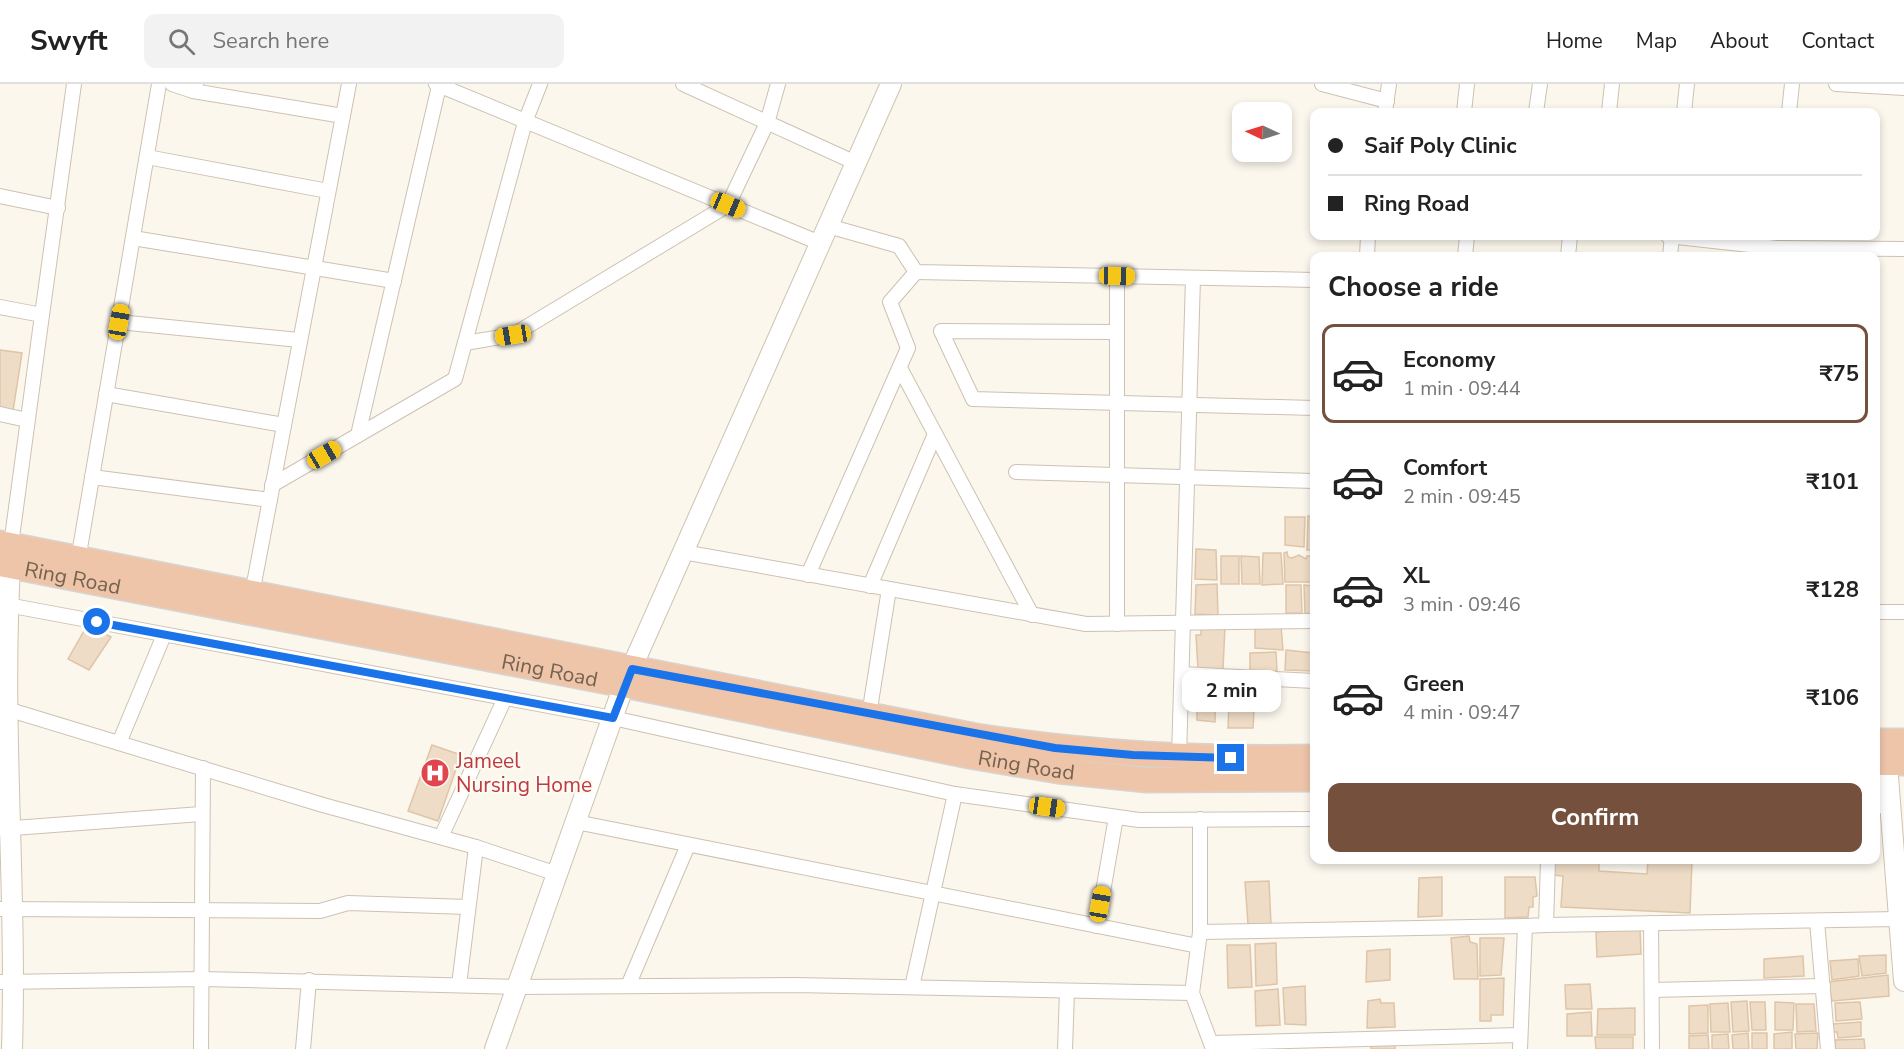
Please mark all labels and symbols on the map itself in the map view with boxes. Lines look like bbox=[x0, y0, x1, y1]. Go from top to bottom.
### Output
north arrow bbox=[1232, 102, 1292, 162]
car bbox=[708, 190, 748, 220]
car bbox=[1099, 267, 1135, 285]
car bbox=[107, 303, 131, 341]
car bbox=[494, 323, 532, 347]
car bbox=[304, 438, 344, 472]
street label: Ring Road bbox=[22, 555, 123, 601]
route start bbox=[83, 608, 110, 635]
street label: Ring Road bbox=[499, 648, 600, 694]
callout: 2 min bbox=[1182, 671, 1280, 713]
street label: Ring Road bbox=[976, 744, 1076, 787]
route end bbox=[1217, 744, 1244, 771]
place label: Jameel Nursing Home bbox=[455, 747, 592, 799]
hospital icon: Jameel Nursing Home bbox=[419, 757, 451, 789]
car bbox=[1028, 796, 1066, 818]
car bbox=[1088, 885, 1112, 923]

